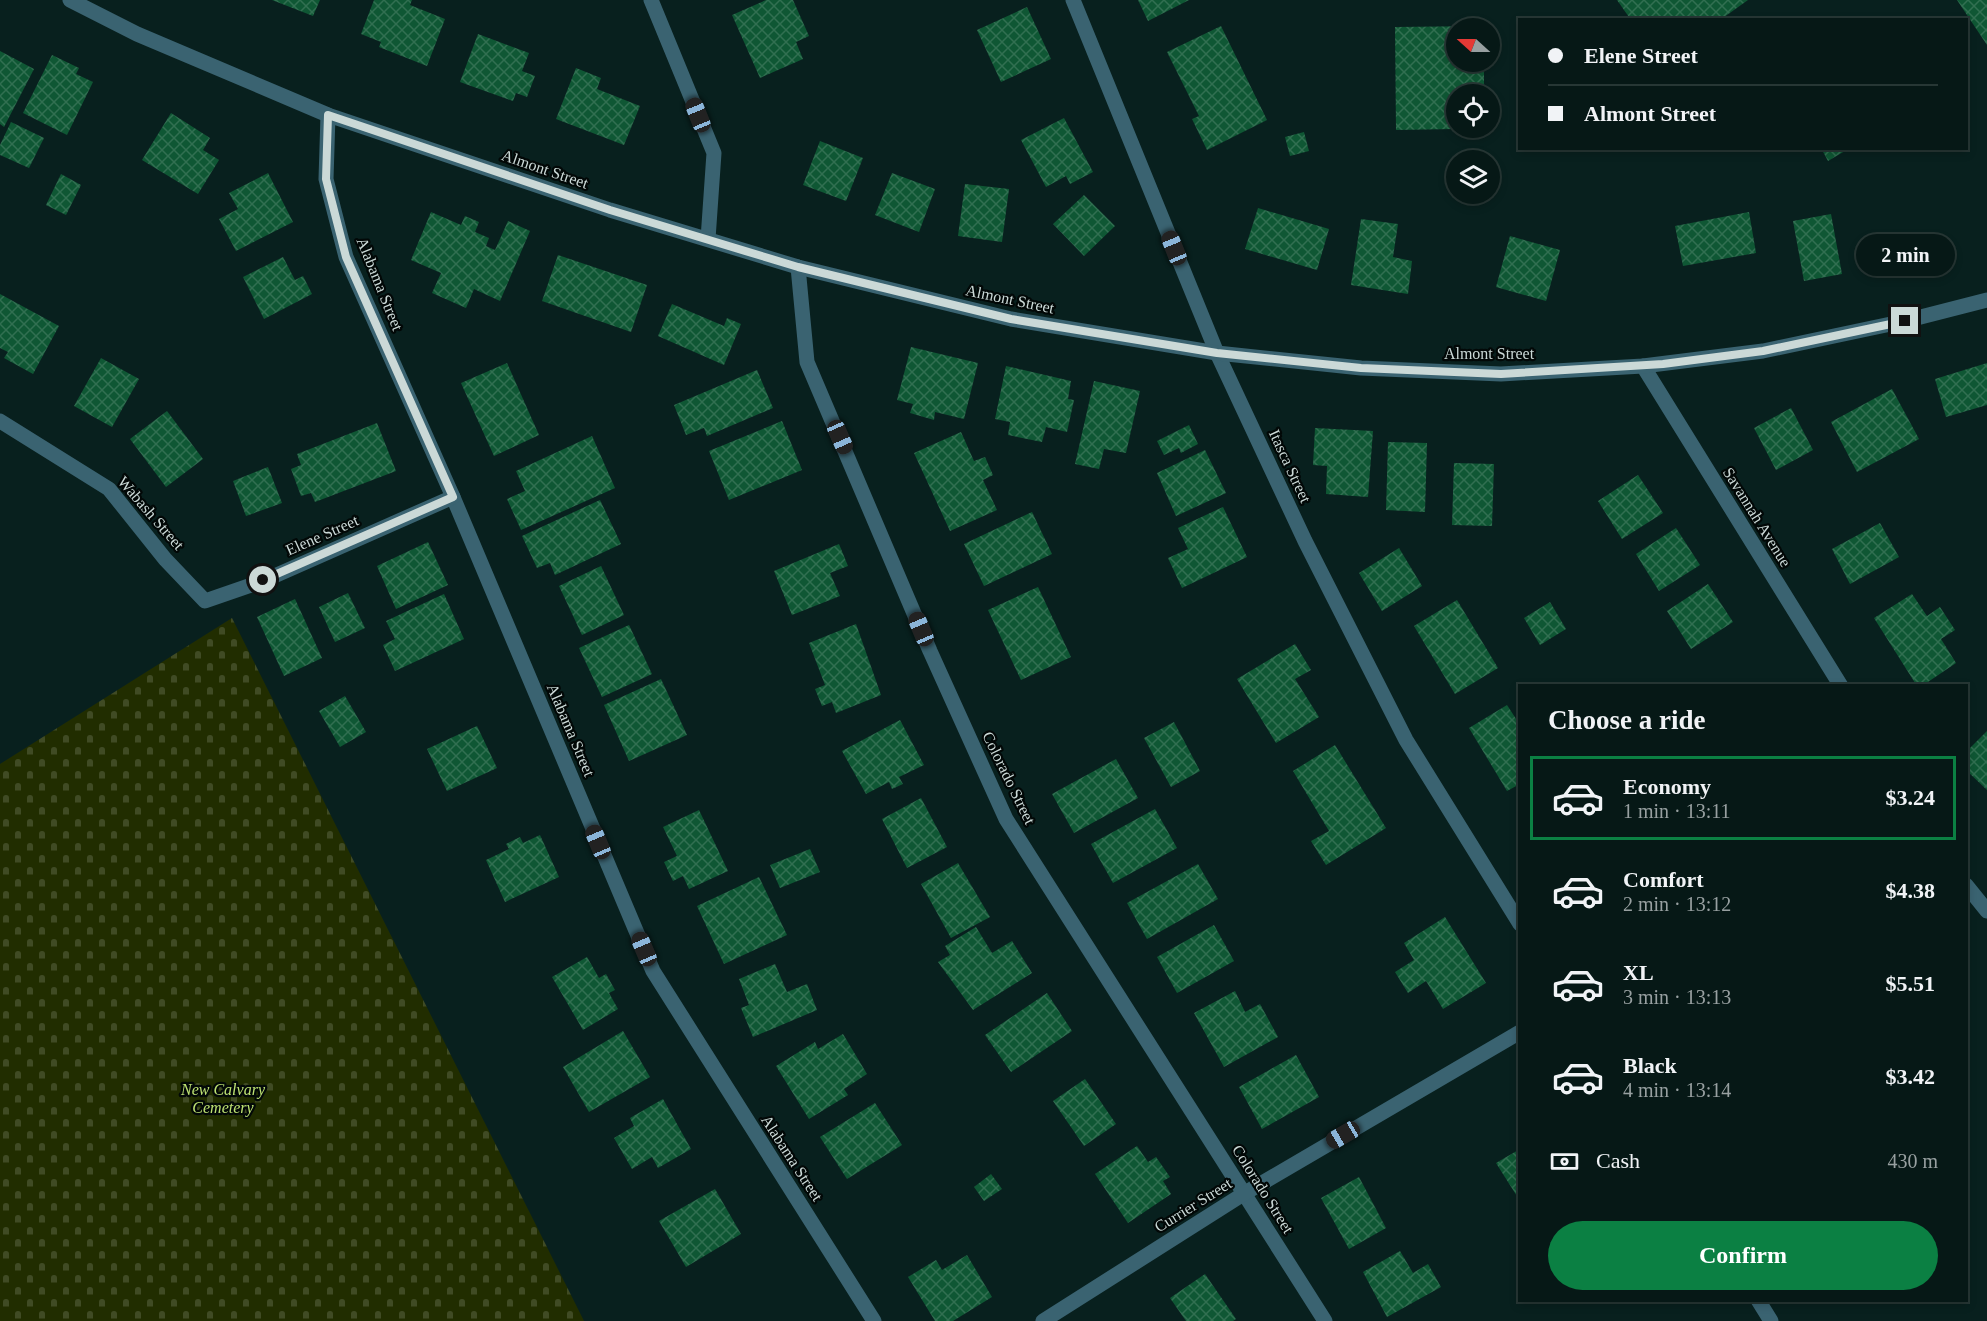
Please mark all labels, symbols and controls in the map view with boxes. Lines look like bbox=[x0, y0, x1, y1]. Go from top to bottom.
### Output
north arrow bbox=[1446, 18, 1500, 72]
map controls bbox=[1446, 18, 1500, 204]
text: Elene Street bbox=[1584, 43, 1698, 68]
button: locate bbox=[1446, 84, 1500, 138]
car bbox=[683, 95, 713, 135]
text: Almont Street bbox=[1584, 101, 1716, 126]
street label: Almont Street bbox=[500, 146, 591, 192]
button: layers bbox=[1446, 150, 1500, 204]
car bbox=[1159, 228, 1189, 268]
callout: 2 min bbox=[1856, 234, 1954, 276]
street label: Alabama Street bbox=[354, 235, 407, 334]
text: 2 min bbox=[1881, 244, 1930, 266]
street label: Almont Street bbox=[964, 281, 1056, 317]
route end bbox=[1891, 307, 1918, 334]
street label: Almont Street bbox=[1444, 345, 1535, 362]
car bbox=[824, 417, 856, 457]
street label: Itasca Street bbox=[1266, 427, 1315, 506]
street label: Savannah Avenue bbox=[1720, 464, 1794, 570]
street label: Wabash Street bbox=[115, 473, 188, 554]
street label: Elene Street bbox=[283, 511, 361, 559]
route start bbox=[249, 566, 276, 593]
car bbox=[906, 609, 936, 649]
street label: Alabama Street bbox=[544, 681, 598, 779]
text: Choose a ride bbox=[1548, 705, 1706, 735]
street label: Colorado Street bbox=[979, 729, 1039, 828]
icon: car bbox=[1551, 771, 1605, 825]
text: Economy bbox=[1623, 774, 1711, 799]
text: $3.24 bbox=[1886, 785, 1935, 810]
text: 1 min · 13:11 bbox=[1623, 800, 1731, 822]
car bbox=[583, 822, 613, 862]
icon: car bbox=[1551, 864, 1605, 918]
text: Comfort bbox=[1623, 867, 1704, 892]
text: $4.38 bbox=[1886, 878, 1935, 903]
text: 2 min · 13:12 bbox=[1623, 893, 1731, 915]
car bbox=[629, 929, 659, 969]
icon: car bbox=[1551, 957, 1605, 1011]
text: XL bbox=[1623, 960, 1654, 985]
text: $5.51 bbox=[1886, 971, 1935, 996]
text: 3 min · 13:13 bbox=[1623, 986, 1731, 1008]
icon: car bbox=[1551, 1050, 1605, 1104]
text: Black bbox=[1623, 1053, 1677, 1078]
text: $3.42 bbox=[1886, 1064, 1935, 1089]
text: 4 min · 13:14 bbox=[1623, 1079, 1731, 1101]
park label: New Calvary Cemetery bbox=[180, 1081, 266, 1117]
street label: Alabama Street bbox=[758, 1112, 826, 1205]
car bbox=[1323, 1118, 1363, 1152]
street label: Colorado Street bbox=[1229, 1142, 1297, 1237]
icon: cash bbox=[1548, 1145, 1581, 1178]
text: Cash bbox=[1596, 1148, 1640, 1173]
text: 430 m bbox=[1887, 1150, 1938, 1172]
street label: Currier Street bbox=[1151, 1174, 1235, 1235]
button: Confirm bbox=[1548, 1221, 1938, 1290]

